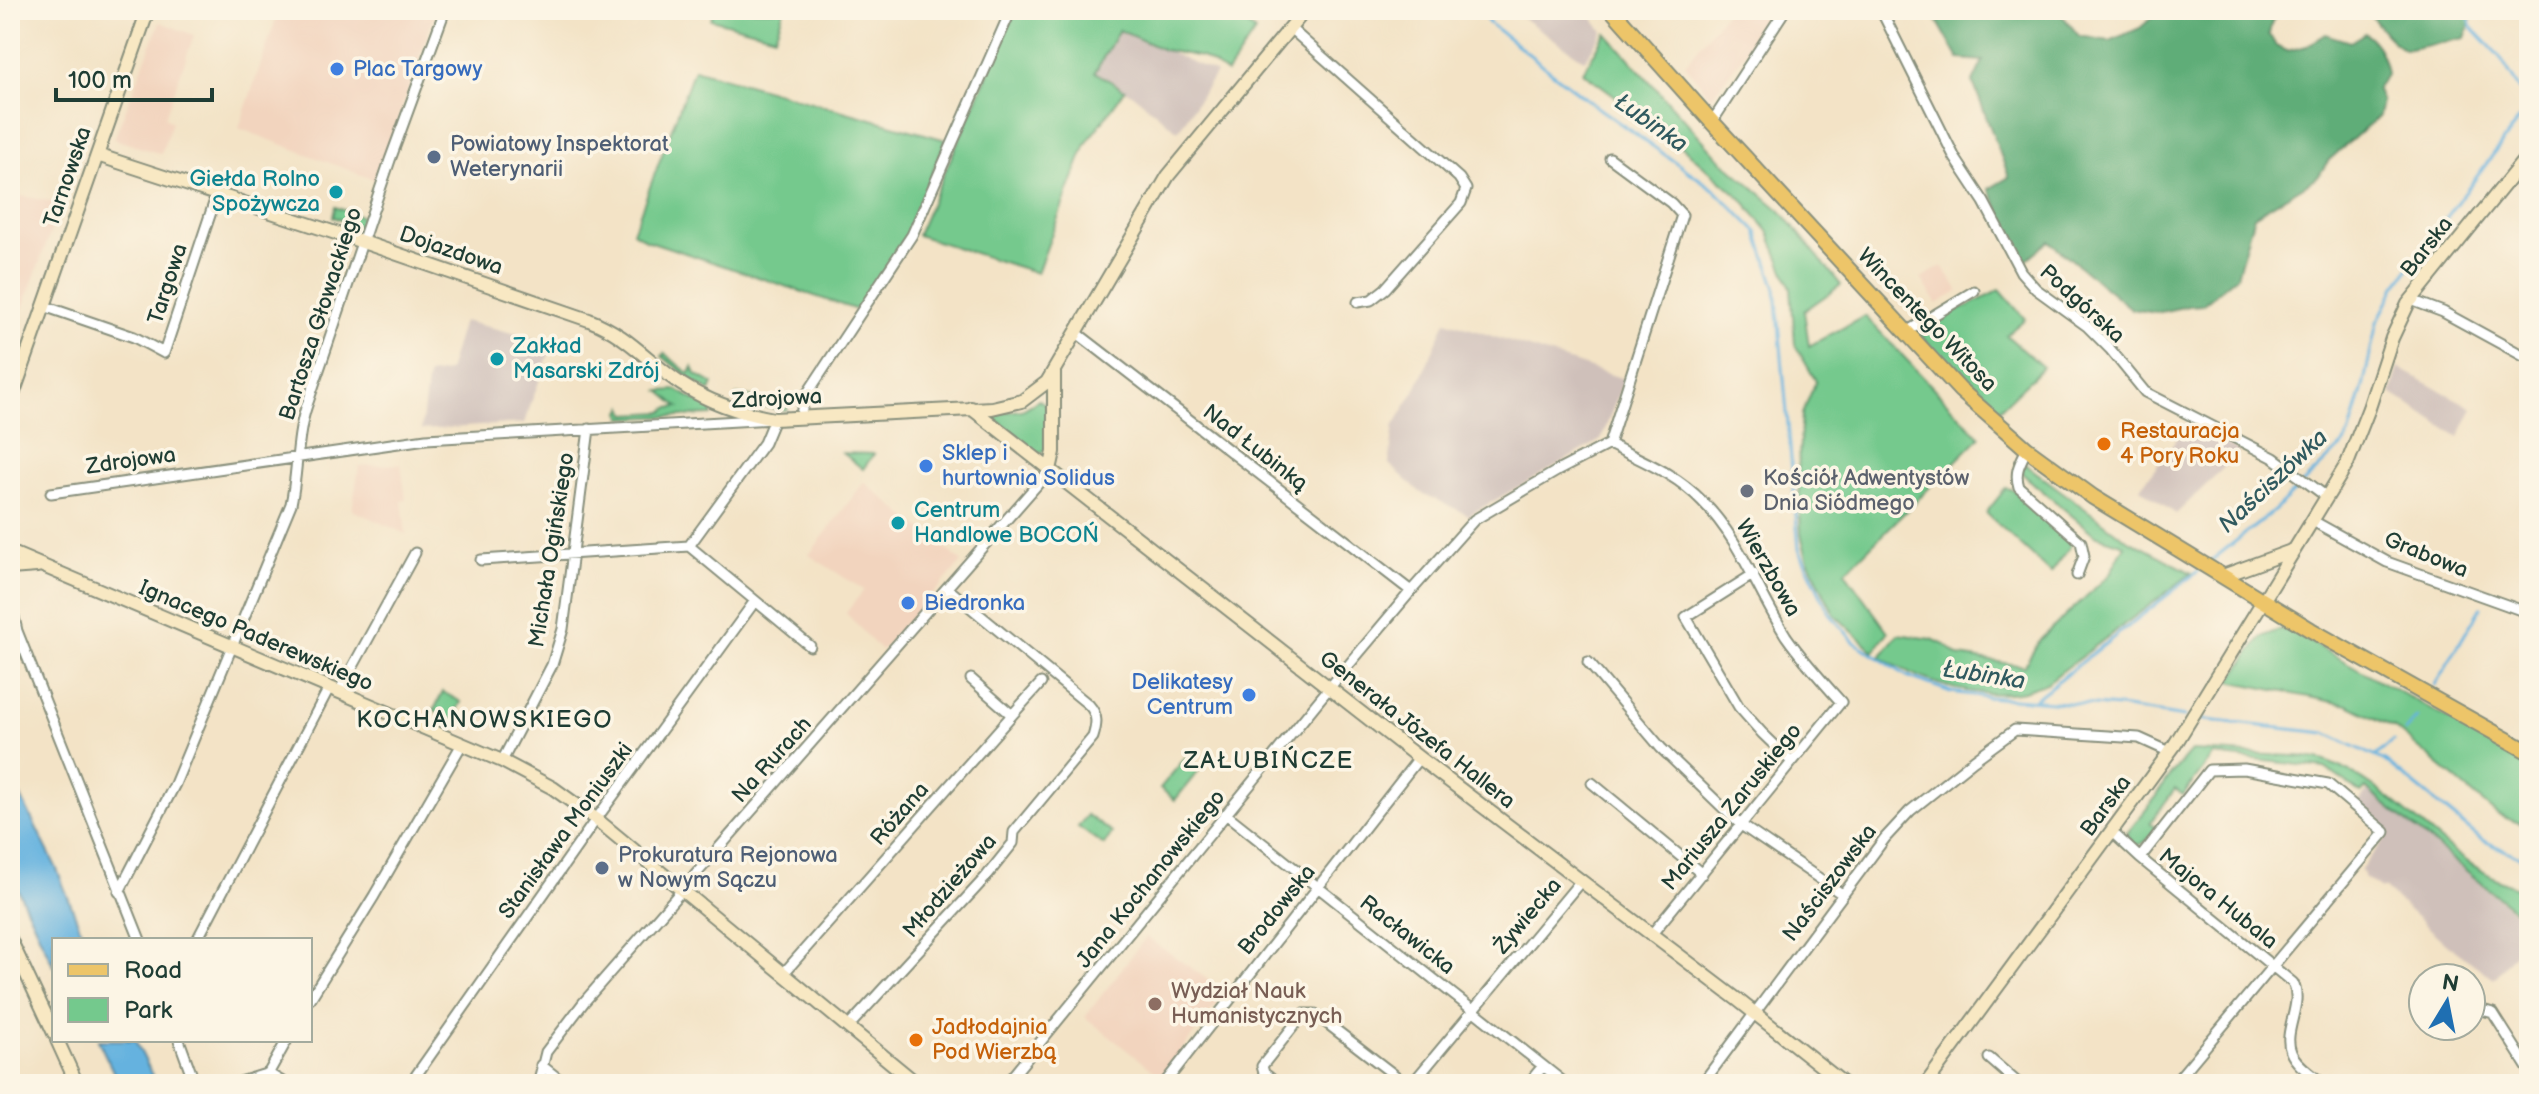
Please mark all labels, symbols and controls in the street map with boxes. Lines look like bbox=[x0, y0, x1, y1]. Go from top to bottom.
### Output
scale bar bbox=[56, 52, 212, 102]
place label: Plac Targowy bbox=[353, 56, 482, 83]
marker: Plac Targowy bbox=[328, 60, 346, 78]
text: 100 m bbox=[68, 66, 132, 95]
water label: Łubinka bbox=[1609, 87, 1693, 159]
street label: Tarnowska bbox=[38, 123, 98, 231]
place label: Powiatowy Inspektorat Weterynarii bbox=[450, 131, 669, 183]
marker: Powiatowy Inspektorat Weterynarii bbox=[425, 148, 443, 166]
place label: Giełda Rolno Spożywcza bbox=[190, 166, 320, 218]
marker: Giełda Rolno Spożywcza bbox=[327, 183, 345, 201]
street label: Bartosza Głowackiego bbox=[274, 204, 368, 424]
street label: Barska bbox=[2395, 211, 2459, 283]
street label: Dojazdowa bbox=[396, 221, 506, 281]
street label: Targowa bbox=[142, 240, 194, 328]
street label: Wincentego Witosa bbox=[1852, 243, 2002, 397]
street label: Podgórska bbox=[2034, 259, 2130, 349]
place label: Zakład Masarski Zdrój bbox=[512, 333, 659, 385]
marker: Zakład Masarski Zdrój bbox=[488, 350, 506, 368]
street label: Zdrojowa bbox=[730, 383, 823, 415]
street label: Nad Łubinką bbox=[1197, 399, 1313, 498]
place label: Restauracja 4 Pory Roku bbox=[2120, 418, 2240, 470]
water label: Naściszówka bbox=[2212, 423, 2334, 539]
marker: Restauracja 4 Pory Roku bbox=[2095, 435, 2113, 453]
place label: Sklep i hurtownia Solidus bbox=[942, 440, 1115, 492]
street label: Zdrojowa bbox=[83, 441, 178, 481]
street label: Michała Ogińskiego bbox=[523, 451, 581, 649]
marker: Sklep i hurtownia Solidus bbox=[917, 457, 935, 475]
place label: Kościół Adwentystów Dnia Siódmego bbox=[1763, 465, 1969, 517]
marker: Kościół Adwentystów Dnia Siódmego bbox=[1738, 482, 1756, 500]
place label: Centrum Handlowe BOCOŃ bbox=[914, 497, 1099, 549]
marker: Centrum Handlowe BOCOŃ bbox=[889, 514, 907, 532]
street label: Wierzbowa bbox=[1729, 515, 1807, 621]
street label: Grabowa bbox=[2380, 526, 2472, 584]
street label: Ignacego Paderewskiego bbox=[135, 574, 377, 698]
place label: Biedronka bbox=[924, 590, 1025, 617]
marker: Biedronka bbox=[899, 594, 917, 612]
street label: Generała Józefa Hallera bbox=[1314, 645, 1520, 815]
water label: Łubinka bbox=[1941, 654, 2027, 696]
place label: Delikatesy Centrum bbox=[1131, 669, 1233, 721]
marker: Delikatesy Centrum bbox=[1240, 686, 1258, 704]
district label: KOCHANOWSKIEGO bbox=[356, 705, 614, 734]
street label: Na Rurach bbox=[726, 711, 818, 809]
street label: Mariusza Zaruskiego bbox=[1656, 718, 1808, 896]
street label: Stanisława Moniuszki bbox=[493, 738, 639, 924]
district label: ZAŁUBIŃCZE bbox=[1183, 745, 1354, 775]
street label: Barska bbox=[2075, 770, 2137, 842]
street label: Różana bbox=[865, 777, 935, 851]
street label: Jana Kochanowskiego bbox=[1071, 784, 1231, 974]
street label: Naściszowska bbox=[1777, 819, 1883, 947]
street label: Młodzieżowa bbox=[897, 828, 1003, 944]
place label: Prokuratura Rejonowa w Nowym Sączu bbox=[618, 842, 838, 894]
street label: Majora Hubala bbox=[2153, 843, 2283, 955]
marker: Prokuratura Rejonowa w Nowym Sączu bbox=[593, 859, 611, 877]
street label: Brodowska bbox=[1232, 859, 1322, 961]
street label: Żywiecka bbox=[1488, 872, 1568, 960]
street label: Racławicka bbox=[1354, 889, 1460, 981]
legend bbox=[52, 938, 312, 1042]
text: Road bbox=[124, 956, 182, 985]
north arrow bbox=[2407, 962, 2487, 1042]
text: N bbox=[2440, 969, 2461, 999]
place label: Wydział Nauk Humanistycznych bbox=[1171, 978, 1342, 1030]
marker: Wydział Nauk Humanistycznych bbox=[1146, 995, 1164, 1013]
text: Park bbox=[124, 996, 172, 1025]
place label: Jadłodajnia Pod Wierzbą bbox=[932, 1014, 1057, 1066]
marker: Jadłodajnia Pod Wierzbą bbox=[907, 1031, 925, 1049]

